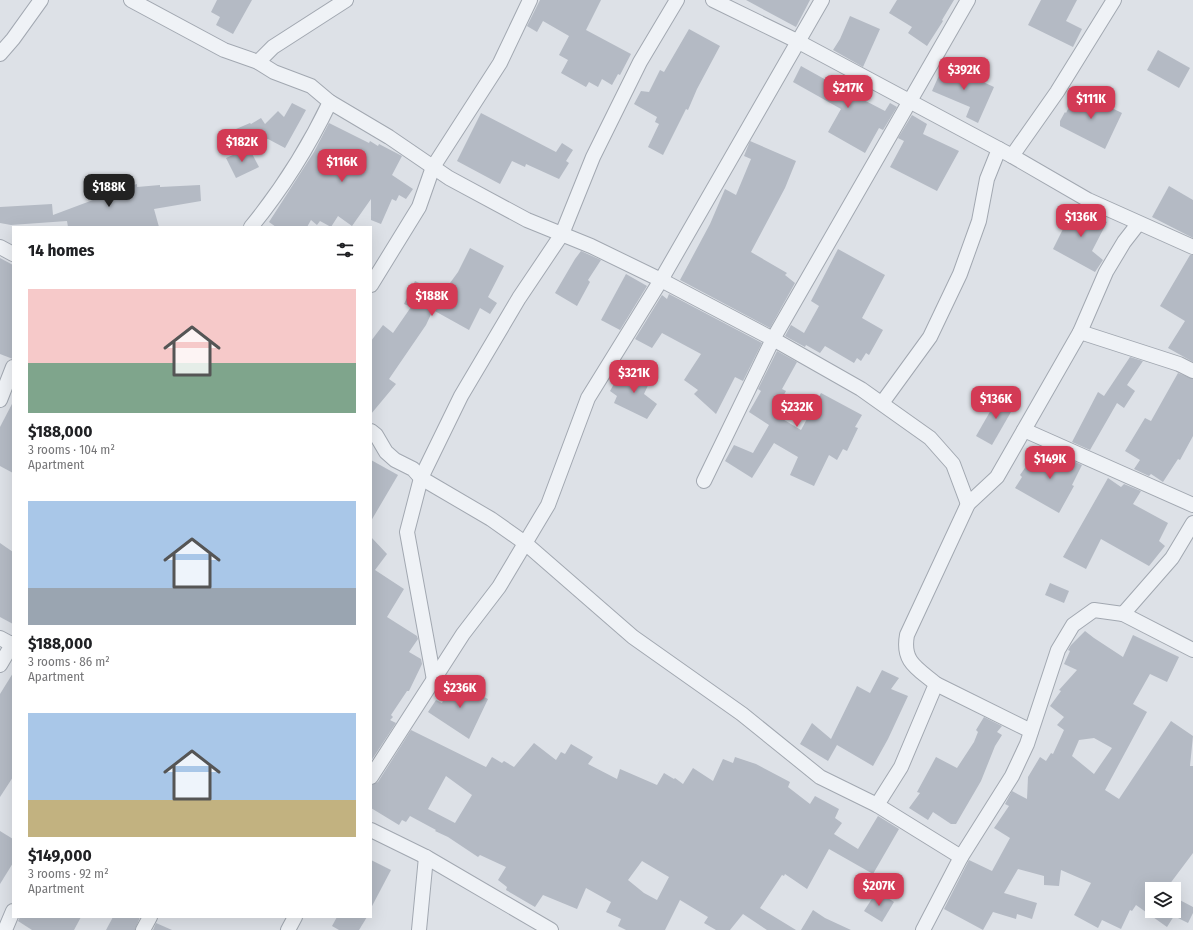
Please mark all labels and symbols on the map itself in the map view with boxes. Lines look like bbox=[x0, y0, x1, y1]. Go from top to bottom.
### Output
pin: $392K bbox=[936, 57, 992, 91]
pin: $217K bbox=[820, 75, 876, 109]
pin: $111K bbox=[1063, 86, 1119, 120]
pin: $182K bbox=[214, 129, 270, 163]
pin: $116K bbox=[314, 149, 370, 183]
pin: $188K bbox=[81, 174, 137, 208]
pin: $136K bbox=[1053, 204, 1109, 238]
pin: $188K bbox=[404, 283, 460, 317]
pin: $321K bbox=[606, 360, 662, 394]
pin: $136K bbox=[968, 386, 1024, 420]
pin: $232K bbox=[769, 394, 825, 428]
pin: $149K bbox=[1022, 446, 1078, 480]
pin: $236K bbox=[432, 675, 488, 709]
pin: $207K bbox=[851, 873, 907, 907]

